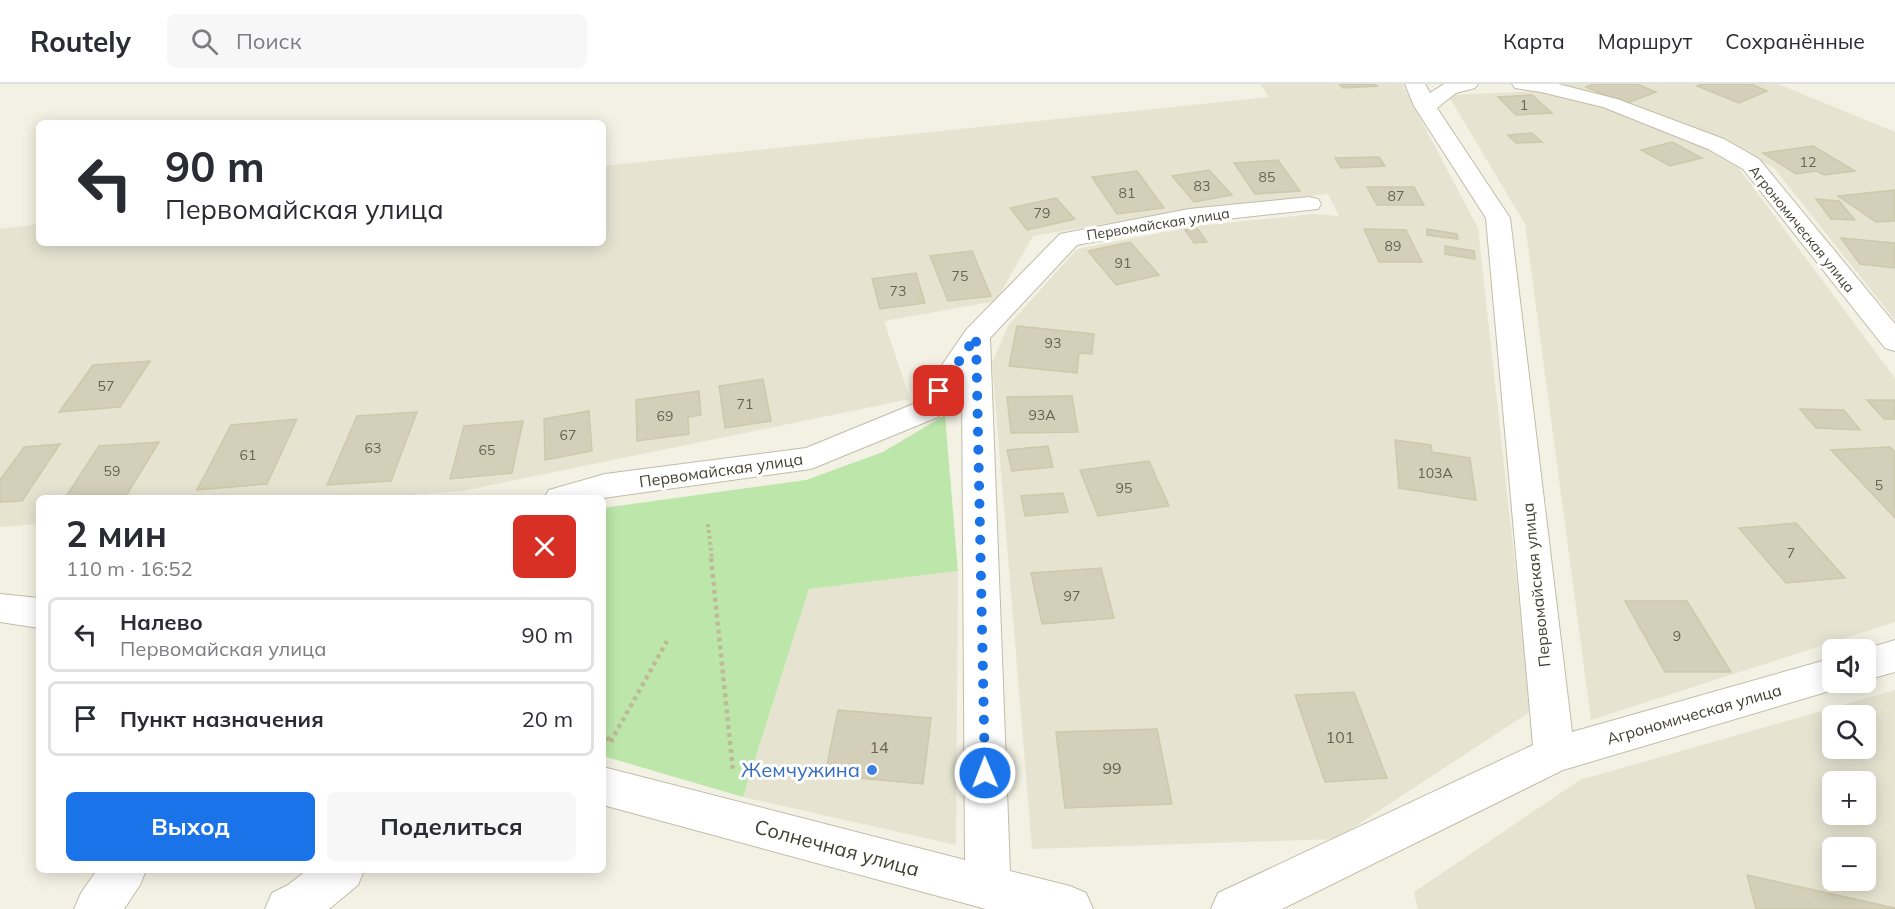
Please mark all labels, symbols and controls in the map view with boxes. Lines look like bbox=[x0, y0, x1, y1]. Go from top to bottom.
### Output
search box bbox=[167, 14, 587, 68]
text: Routely bbox=[30, 24, 131, 59]
icon: search bbox=[188, 25, 221, 58]
text: Поиск bbox=[236, 27, 302, 55]
text: Карта bbox=[1503, 28, 1565, 54]
text: Маршрут bbox=[1598, 28, 1692, 54]
text: Сохранённые bbox=[1725, 28, 1865, 54]
house number: 1 bbox=[1520, 96, 1528, 114]
text: 90 m bbox=[165, 140, 265, 193]
icon: left bbox=[66, 144, 144, 222]
house number: 12 bbox=[1800, 153, 1816, 171]
street label: Агрономическая улица bbox=[1745, 162, 1859, 296]
house number: 85 bbox=[1259, 168, 1275, 186]
house number: 83 bbox=[1194, 177, 1210, 195]
house number: 81 bbox=[1119, 184, 1135, 202]
house number: 87 bbox=[1388, 187, 1404, 205]
text: Первомайская улица bbox=[165, 192, 444, 226]
house number: 79 bbox=[1034, 204, 1050, 222]
street label: Первомайская улица bbox=[1085, 204, 1231, 244]
house number: 89 bbox=[1385, 237, 1401, 255]
house number: 91 bbox=[1115, 254, 1131, 272]
house number: 75 bbox=[952, 267, 968, 285]
house number: 73 bbox=[890, 282, 906, 300]
house number: 93 bbox=[1045, 334, 1061, 352]
pin bbox=[913, 365, 964, 416]
icon: arrive bbox=[922, 374, 955, 407]
house number: 57 bbox=[98, 377, 114, 395]
house number: 71 bbox=[737, 395, 753, 413]
house number: 93А bbox=[1028, 406, 1056, 424]
house number: 69 bbox=[657, 407, 673, 425]
house number: 67 bbox=[560, 426, 576, 444]
house number: 63 bbox=[365, 439, 381, 457]
house number: 65 bbox=[479, 441, 495, 459]
house number: 61 bbox=[240, 446, 256, 464]
street label: Первомайская улица bbox=[638, 449, 804, 491]
house number: 59 bbox=[104, 462, 120, 480]
house number: 103А bbox=[1417, 464, 1453, 482]
house number: 5 bbox=[1875, 476, 1883, 494]
house number: 95 bbox=[1116, 479, 1132, 497]
street label: Первомайская улица bbox=[1517, 502, 1555, 668]
text: 2 мин bbox=[66, 511, 167, 556]
button: close bbox=[513, 515, 576, 578]
house number: 7 bbox=[1787, 544, 1795, 562]
text: 110 m · 16:52 bbox=[66, 556, 192, 581]
house number: 97 bbox=[1064, 587, 1080, 605]
text: Налево bbox=[120, 608, 203, 636]
icon: left bbox=[69, 618, 102, 651]
text: 90 m bbox=[522, 621, 573, 649]
house number: 9 bbox=[1673, 627, 1681, 645]
text: Первомайская улица bbox=[120, 636, 326, 661]
map controls bbox=[1822, 639, 1876, 891]
button: sound bbox=[1822, 639, 1876, 693]
street label: Агрономическая улица bbox=[1604, 679, 1784, 749]
icon: arrive bbox=[69, 702, 102, 735]
text: Пункт назначения bbox=[120, 705, 324, 733]
text: 20 m bbox=[522, 705, 573, 733]
button: search bbox=[1822, 705, 1876, 759]
house number: 101 bbox=[1326, 727, 1354, 747]
house number: 14 bbox=[869, 737, 889, 757]
position arrow bbox=[953, 741, 1017, 805]
place label: Жемчужина bbox=[741, 757, 860, 782]
house number: 99 bbox=[1102, 758, 1122, 778]
marker: Жемчужина bbox=[865, 763, 879, 777]
button: + bbox=[1822, 771, 1876, 825]
button: Выход bbox=[66, 792, 315, 861]
button: Поделиться bbox=[327, 792, 576, 861]
street label: Солнечная улица bbox=[752, 813, 922, 882]
button: − bbox=[1822, 837, 1876, 891]

